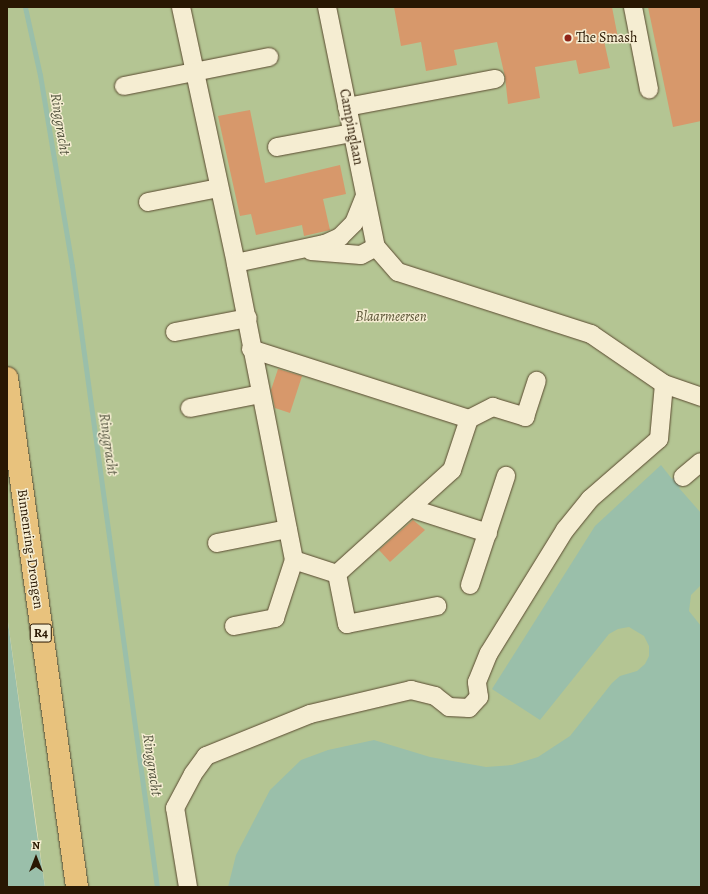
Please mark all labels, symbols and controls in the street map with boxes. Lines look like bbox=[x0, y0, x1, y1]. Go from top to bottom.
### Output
place label: The Smash bbox=[576, 30, 637, 46]
marker: The Smash bbox=[563, 33, 573, 43]
street label: Campinglaan bbox=[335, 88, 367, 166]
water label: Ringgracht bbox=[46, 92, 74, 156]
park label: Blaarmeersen bbox=[355, 309, 427, 325]
water label: Ringgracht bbox=[95, 412, 121, 476]
street label: Binnenring-Drongen bbox=[13, 488, 47, 610]
road number: R4 bbox=[29, 622, 53, 644]
water label: Ringgracht bbox=[139, 733, 165, 797]
north arrow bbox=[16, 838, 56, 878]
text: N bbox=[32, 838, 40, 853]

